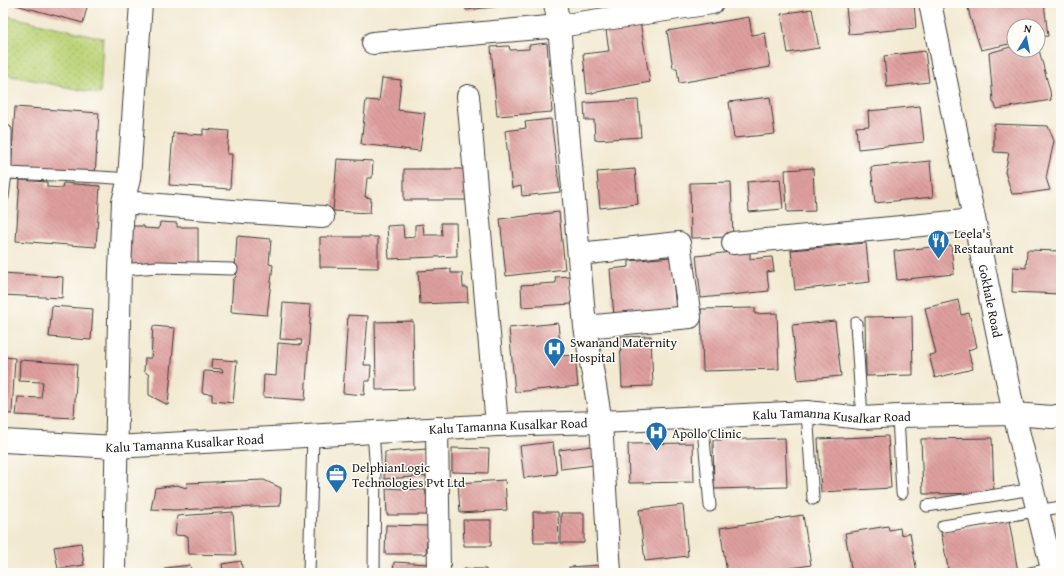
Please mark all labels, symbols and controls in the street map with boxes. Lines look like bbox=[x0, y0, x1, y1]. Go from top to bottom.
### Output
north arrow bbox=[1006, 18, 1046, 58]
text: N bbox=[1023, 20, 1033, 37]
place label: Leela's Restaurant bbox=[954, 224, 1014, 258]
restaurant icon: Leela's Restaurant bbox=[926, 227, 952, 260]
street label: Gokhale Road bbox=[974, 263, 1008, 339]
place label: Swanand Maternity Hospital bbox=[570, 333, 677, 367]
hospital icon: Swanand Maternity Hospital bbox=[541, 336, 567, 369]
street label: Kalu Tamanna Kusalkar Road bbox=[752, 402, 911, 428]
street label: Kalu Tamanna Kusalkar Road bbox=[428, 413, 588, 438]
hospital icon: Apollo Clinic bbox=[644, 420, 670, 453]
place label: Apollo Clinic bbox=[672, 424, 742, 443]
street label: Kalu Tamanna Kusalkar Road bbox=[105, 429, 265, 457]
place label: DelphianLogic Technologies Pvt Ltd bbox=[352, 458, 465, 492]
office icon: DelphianLogic Technologies Pvt Ltd bbox=[324, 461, 350, 494]

